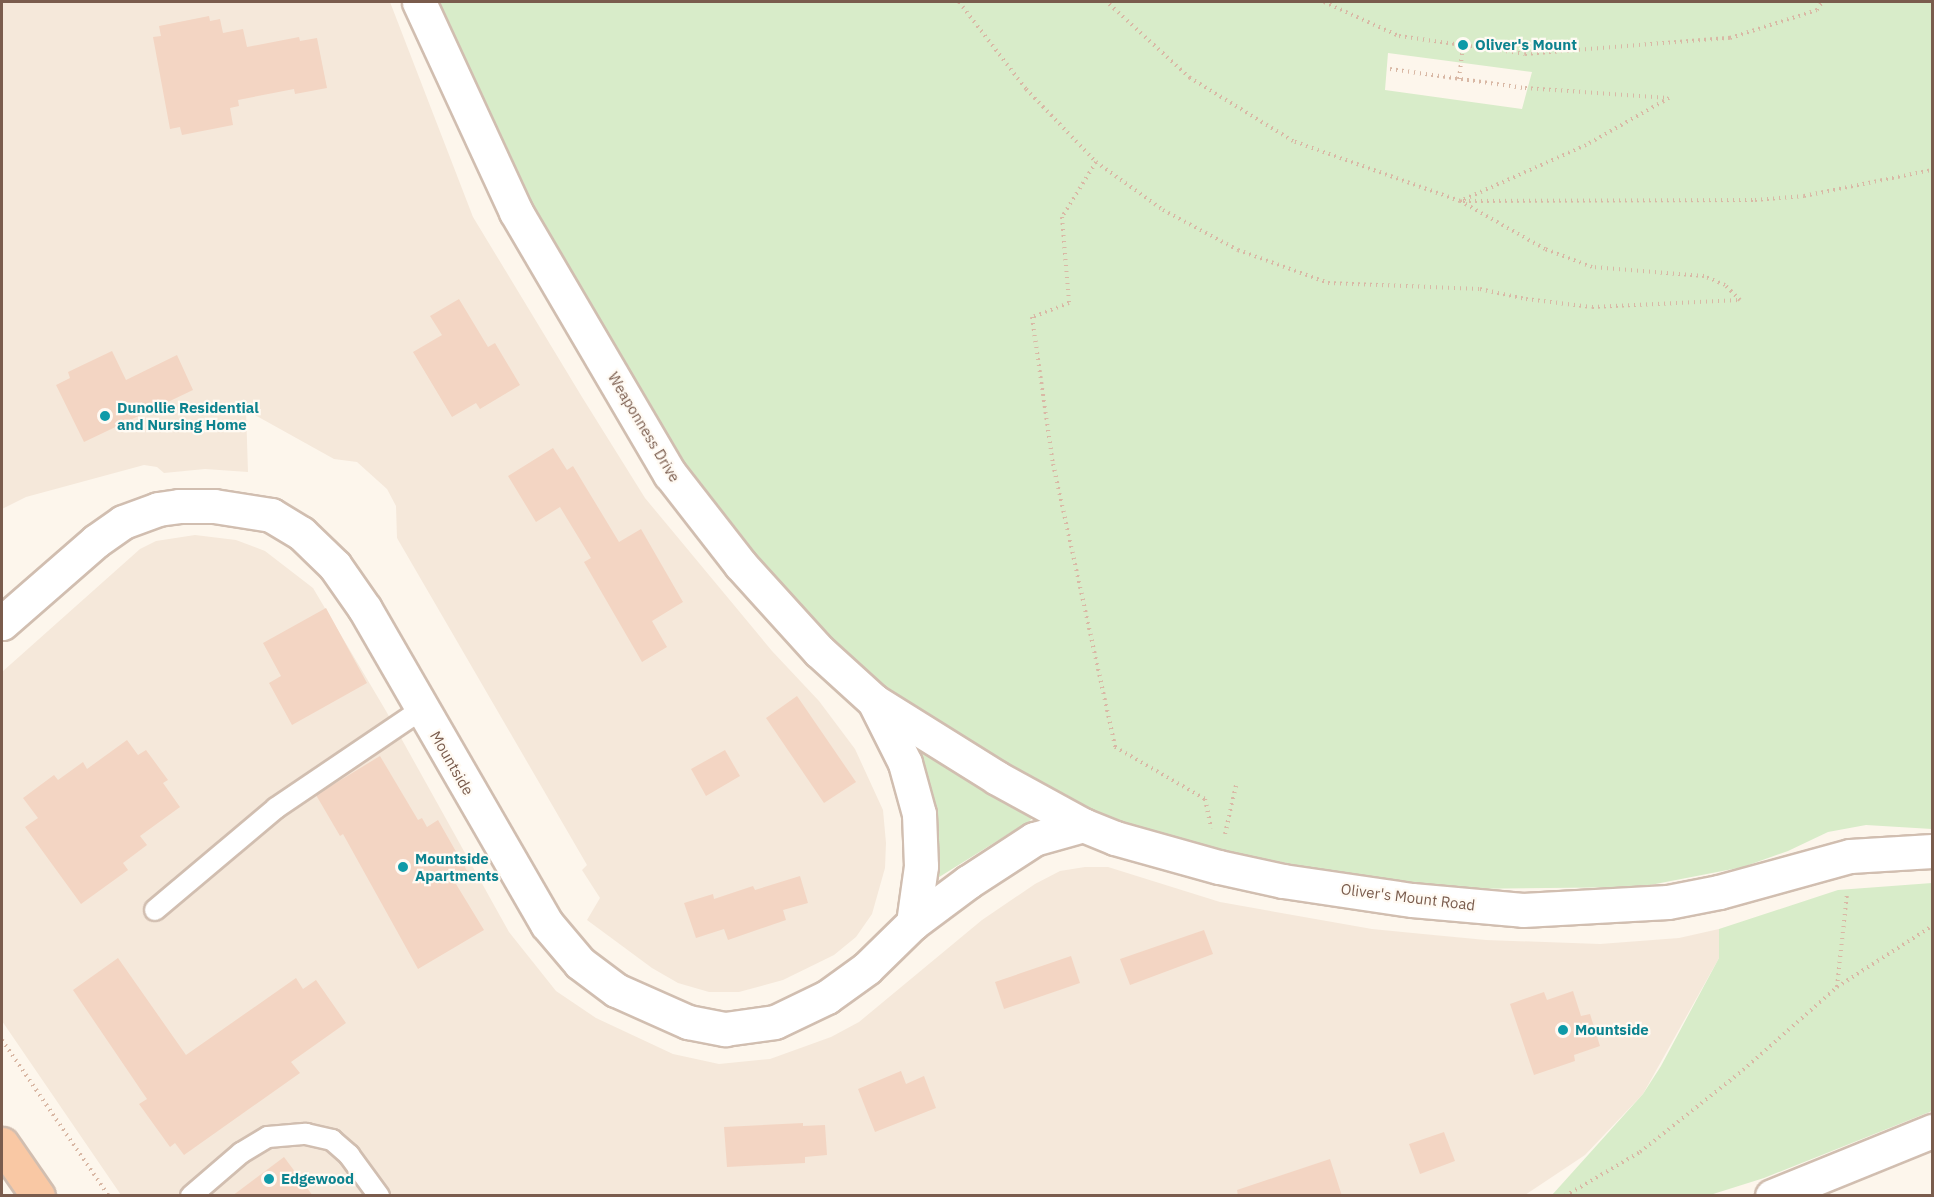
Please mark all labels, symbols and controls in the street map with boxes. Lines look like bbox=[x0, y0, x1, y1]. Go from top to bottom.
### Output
place label: Oliver's Mount bbox=[1475, 36, 1577, 54]
marker: Oliver's Mount bbox=[1456, 38, 1470, 52]
street label: Weaponness Drive bbox=[604, 369, 684, 485]
place label: Dunollie Residential and Nursing Home bbox=[117, 398, 259, 433]
marker: Dunollie Residential and Nursing Home bbox=[98, 409, 112, 423]
street label: Mountside bbox=[426, 728, 478, 798]
place label: Mountside Apartments bbox=[415, 849, 499, 884]
marker: Mountside Apartments bbox=[396, 860, 410, 874]
street label: Oliver's Mount Road bbox=[1340, 880, 1476, 914]
place label: Mountside bbox=[1575, 1021, 1649, 1039]
marker: Mountside bbox=[1556, 1023, 1570, 1037]
place label: Edgewood bbox=[281, 1170, 354, 1188]
marker: Edgewood bbox=[262, 1172, 276, 1186]

